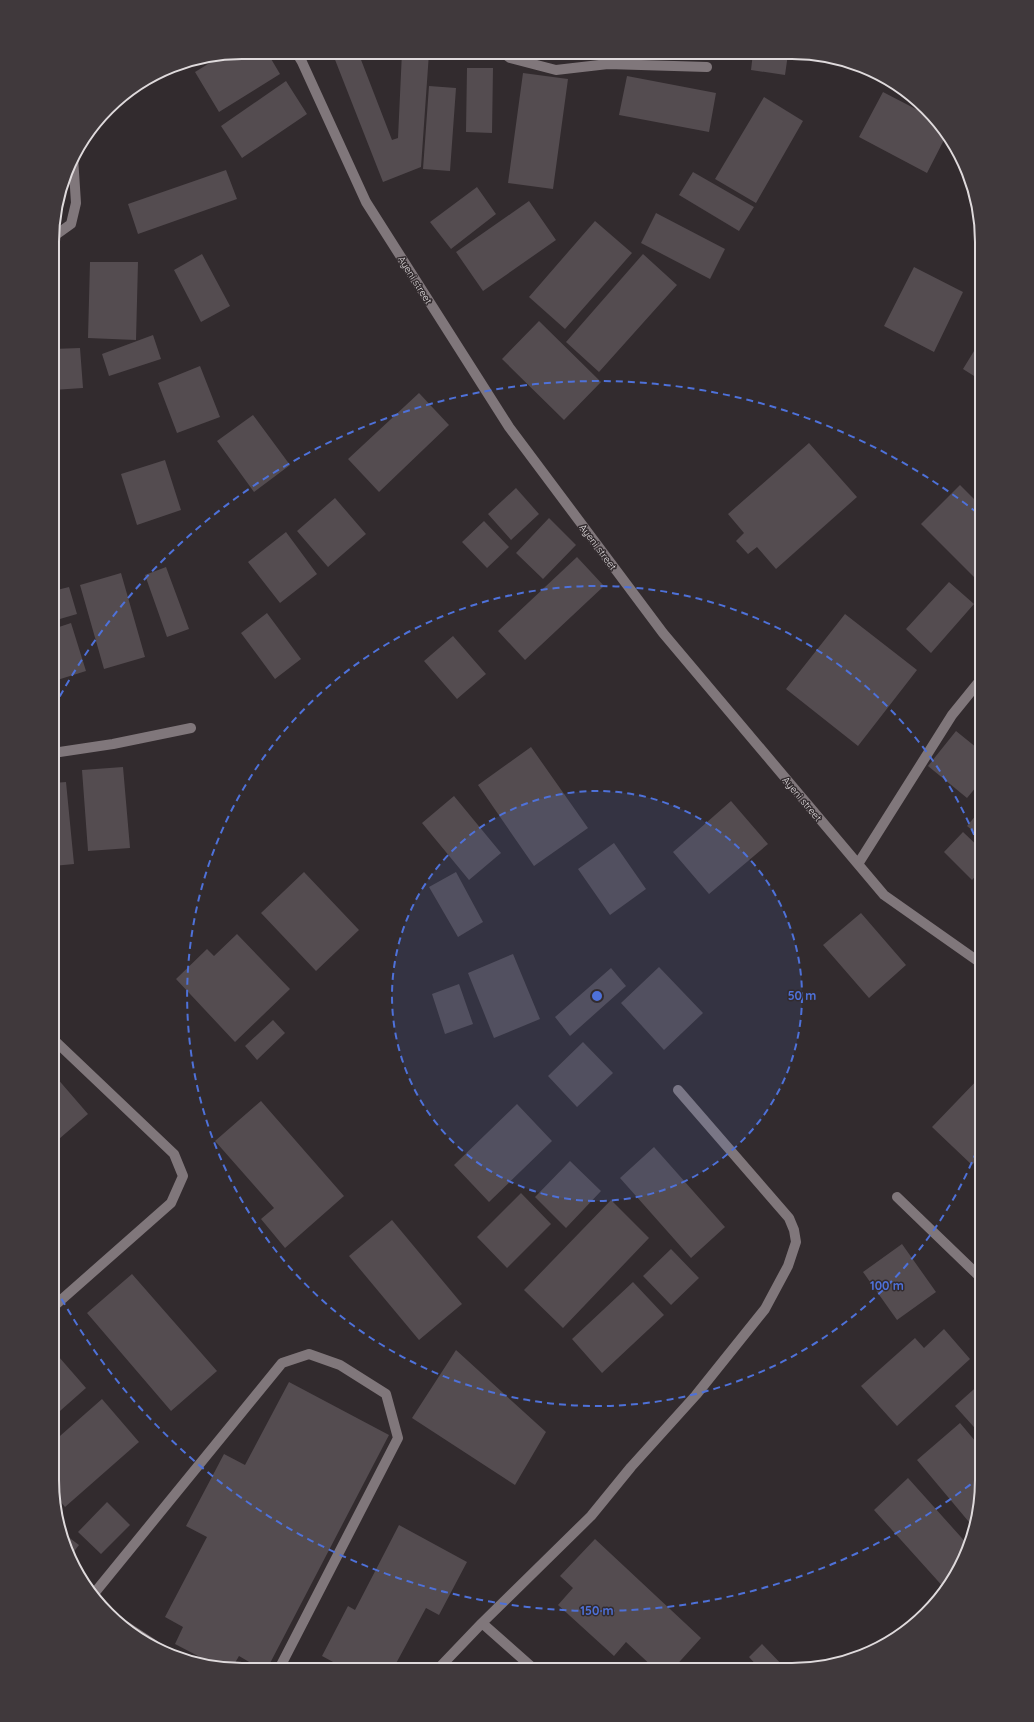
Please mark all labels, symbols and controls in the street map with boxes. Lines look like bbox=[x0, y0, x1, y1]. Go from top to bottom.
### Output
street label: Ayeni street bbox=[395, 253, 435, 307]
street label: Ayeni street bbox=[576, 521, 620, 573]
street label: Ayeni street bbox=[779, 774, 825, 825]
text: 50 m bbox=[788, 988, 816, 1003]
centre of rings bbox=[590, 989, 604, 1003]
text: 100 m bbox=[870, 1278, 904, 1293]
text: 150 m bbox=[580, 1603, 614, 1618]

